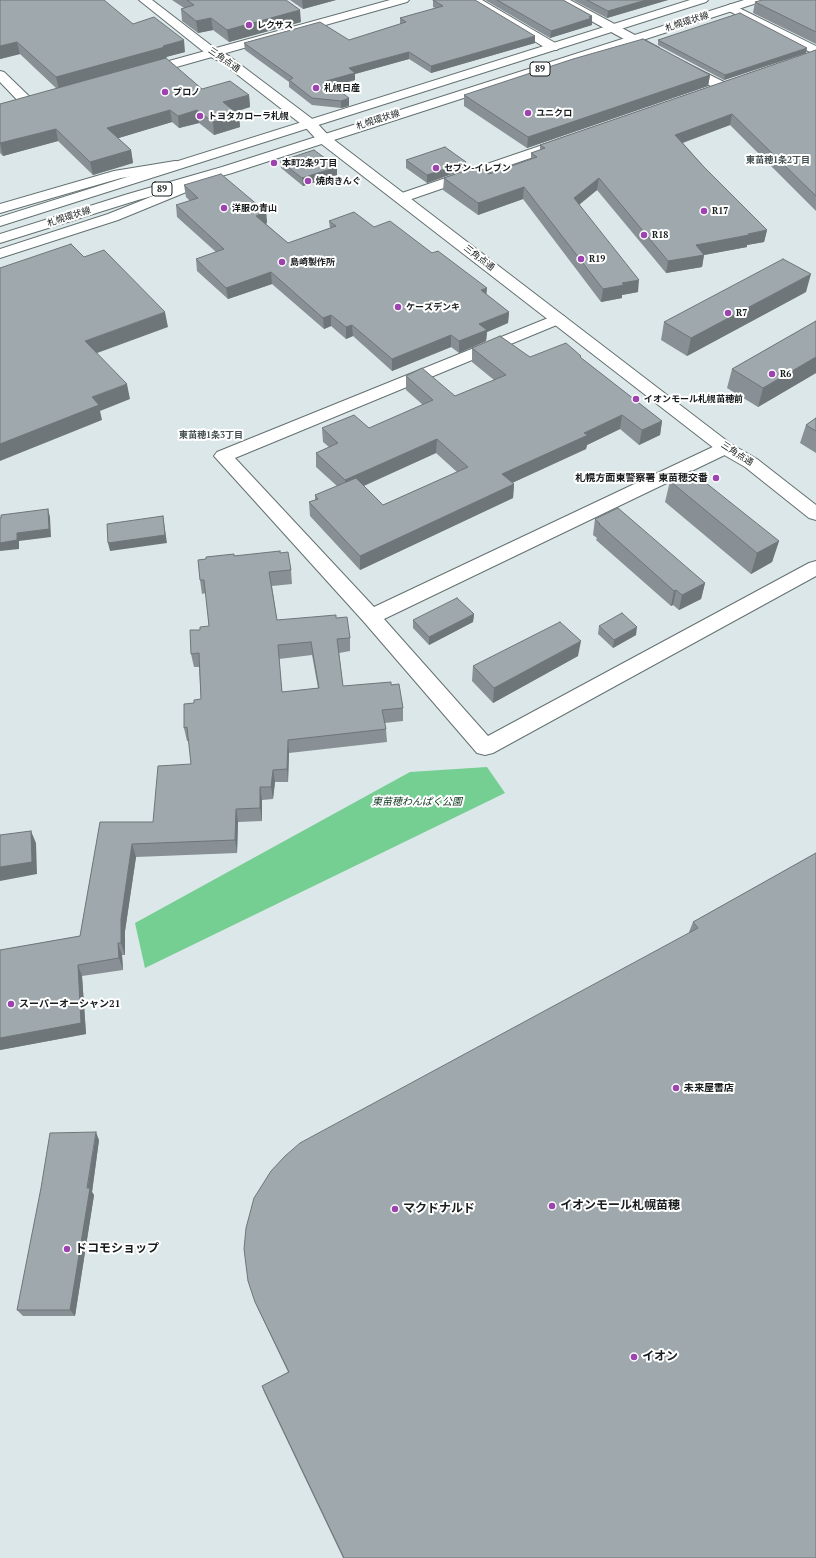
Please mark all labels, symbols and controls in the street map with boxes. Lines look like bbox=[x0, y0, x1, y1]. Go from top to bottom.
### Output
street label: 札幌環状線 bbox=[664, 10, 710, 34]
marker: レクサス bbox=[244, 20, 254, 30]
place label: レクサス bbox=[257, 20, 293, 30]
street label: 三角点通 bbox=[206, 45, 242, 75]
road number: 89 bbox=[530, 62, 550, 76]
marker: 札幌日産 bbox=[311, 83, 321, 93]
place label: 札幌日産 bbox=[324, 83, 360, 93]
marker: プロノ bbox=[160, 87, 170, 97]
place label: プロノ bbox=[173, 87, 200, 97]
street label: 札幌環状線 bbox=[355, 108, 401, 132]
marker: ユニクロ bbox=[523, 108, 533, 118]
place label: ユニクロ bbox=[536, 108, 572, 118]
marker: トヨタカローラ札幌 bbox=[195, 111, 205, 121]
place label: トヨタカローラ札幌 bbox=[208, 111, 289, 121]
district label: 東苗穂1条2丁目 bbox=[746, 155, 810, 165]
marker: 本町2条9丁目 bbox=[269, 158, 279, 168]
place label: 本町2条9丁目 bbox=[282, 158, 337, 168]
marker: セブン-イレブン bbox=[431, 163, 441, 173]
place label: セブン-イレブン bbox=[444, 163, 511, 173]
marker: 焼肉きんぐ bbox=[303, 176, 313, 186]
place label: 焼肉きんぐ bbox=[316, 176, 361, 186]
road number: 89 bbox=[152, 182, 172, 196]
marker: 洋服の青山 bbox=[219, 203, 229, 213]
place label: 洋服の青山 bbox=[232, 203, 277, 213]
street label: 札幌環状線 bbox=[46, 205, 92, 229]
marker: R17 bbox=[699, 206, 709, 216]
place label: R17 bbox=[712, 206, 728, 216]
marker: R18 bbox=[639, 230, 649, 240]
place label: R18 bbox=[652, 230, 668, 240]
street label: 三角点通 bbox=[461, 243, 497, 273]
marker: R19 bbox=[576, 254, 586, 264]
place label: R19 bbox=[589, 254, 605, 264]
marker: 島崎製作所 bbox=[277, 257, 287, 267]
place label: 島崎製作所 bbox=[290, 257, 335, 267]
marker: ケーズデンキ bbox=[393, 302, 403, 312]
place label: ケーズデンキ bbox=[406, 302, 460, 312]
marker: R7 bbox=[723, 308, 733, 318]
place label: R7 bbox=[736, 308, 747, 318]
marker: R6 bbox=[767, 369, 777, 379]
place label: R6 bbox=[780, 369, 791, 379]
marker: イオンモール札幌苗穂前 bbox=[631, 394, 641, 404]
place label: イオンモール札幌苗穂前 bbox=[644, 394, 743, 404]
district label: 東苗穂1条3丁目 bbox=[179, 430, 243, 440]
street label: 三角点通 bbox=[719, 440, 755, 468]
place label: 札幌方面東警察署 東苗穂交番 bbox=[575, 472, 708, 484]
marker: 札幌方面東警察署 東苗穂交番 bbox=[711, 473, 721, 483]
park label: 東苗穂わんぱく公園 bbox=[372, 796, 462, 808]
place label: スーパーオーシャン21 bbox=[19, 998, 120, 1010]
marker: スーパーオーシャン21 bbox=[6, 999, 16, 1009]
place label: 未来屋書店 bbox=[684, 1082, 734, 1094]
marker: 未来屋書店 bbox=[671, 1083, 681, 1093]
place label: イオンモール札幌苗穂 bbox=[560, 1199, 680, 1213]
marker: イオンモール札幌苗穂 bbox=[547, 1201, 557, 1211]
place label: マクドナルド bbox=[403, 1202, 475, 1216]
marker: マクドナルド bbox=[390, 1204, 400, 1214]
place label: ドコモショップ bbox=[75, 1242, 159, 1256]
marker: ドコモショップ bbox=[62, 1244, 72, 1254]
place label: イオン bbox=[642, 1350, 678, 1364]
marker: イオン bbox=[629, 1352, 639, 1362]

